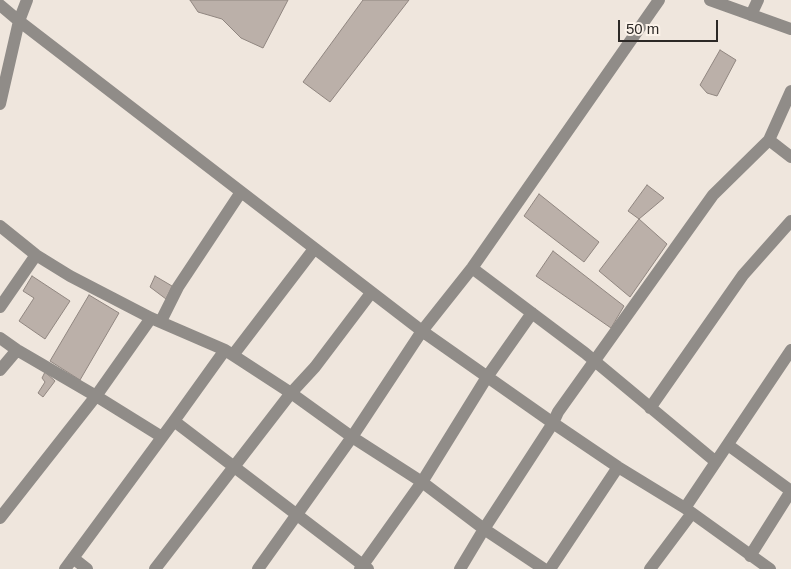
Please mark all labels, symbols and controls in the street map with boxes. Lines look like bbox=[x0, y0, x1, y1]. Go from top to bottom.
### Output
scale bar bbox=[621, 10, 721, 42]
text: 50 m bbox=[626, 20, 659, 37]

